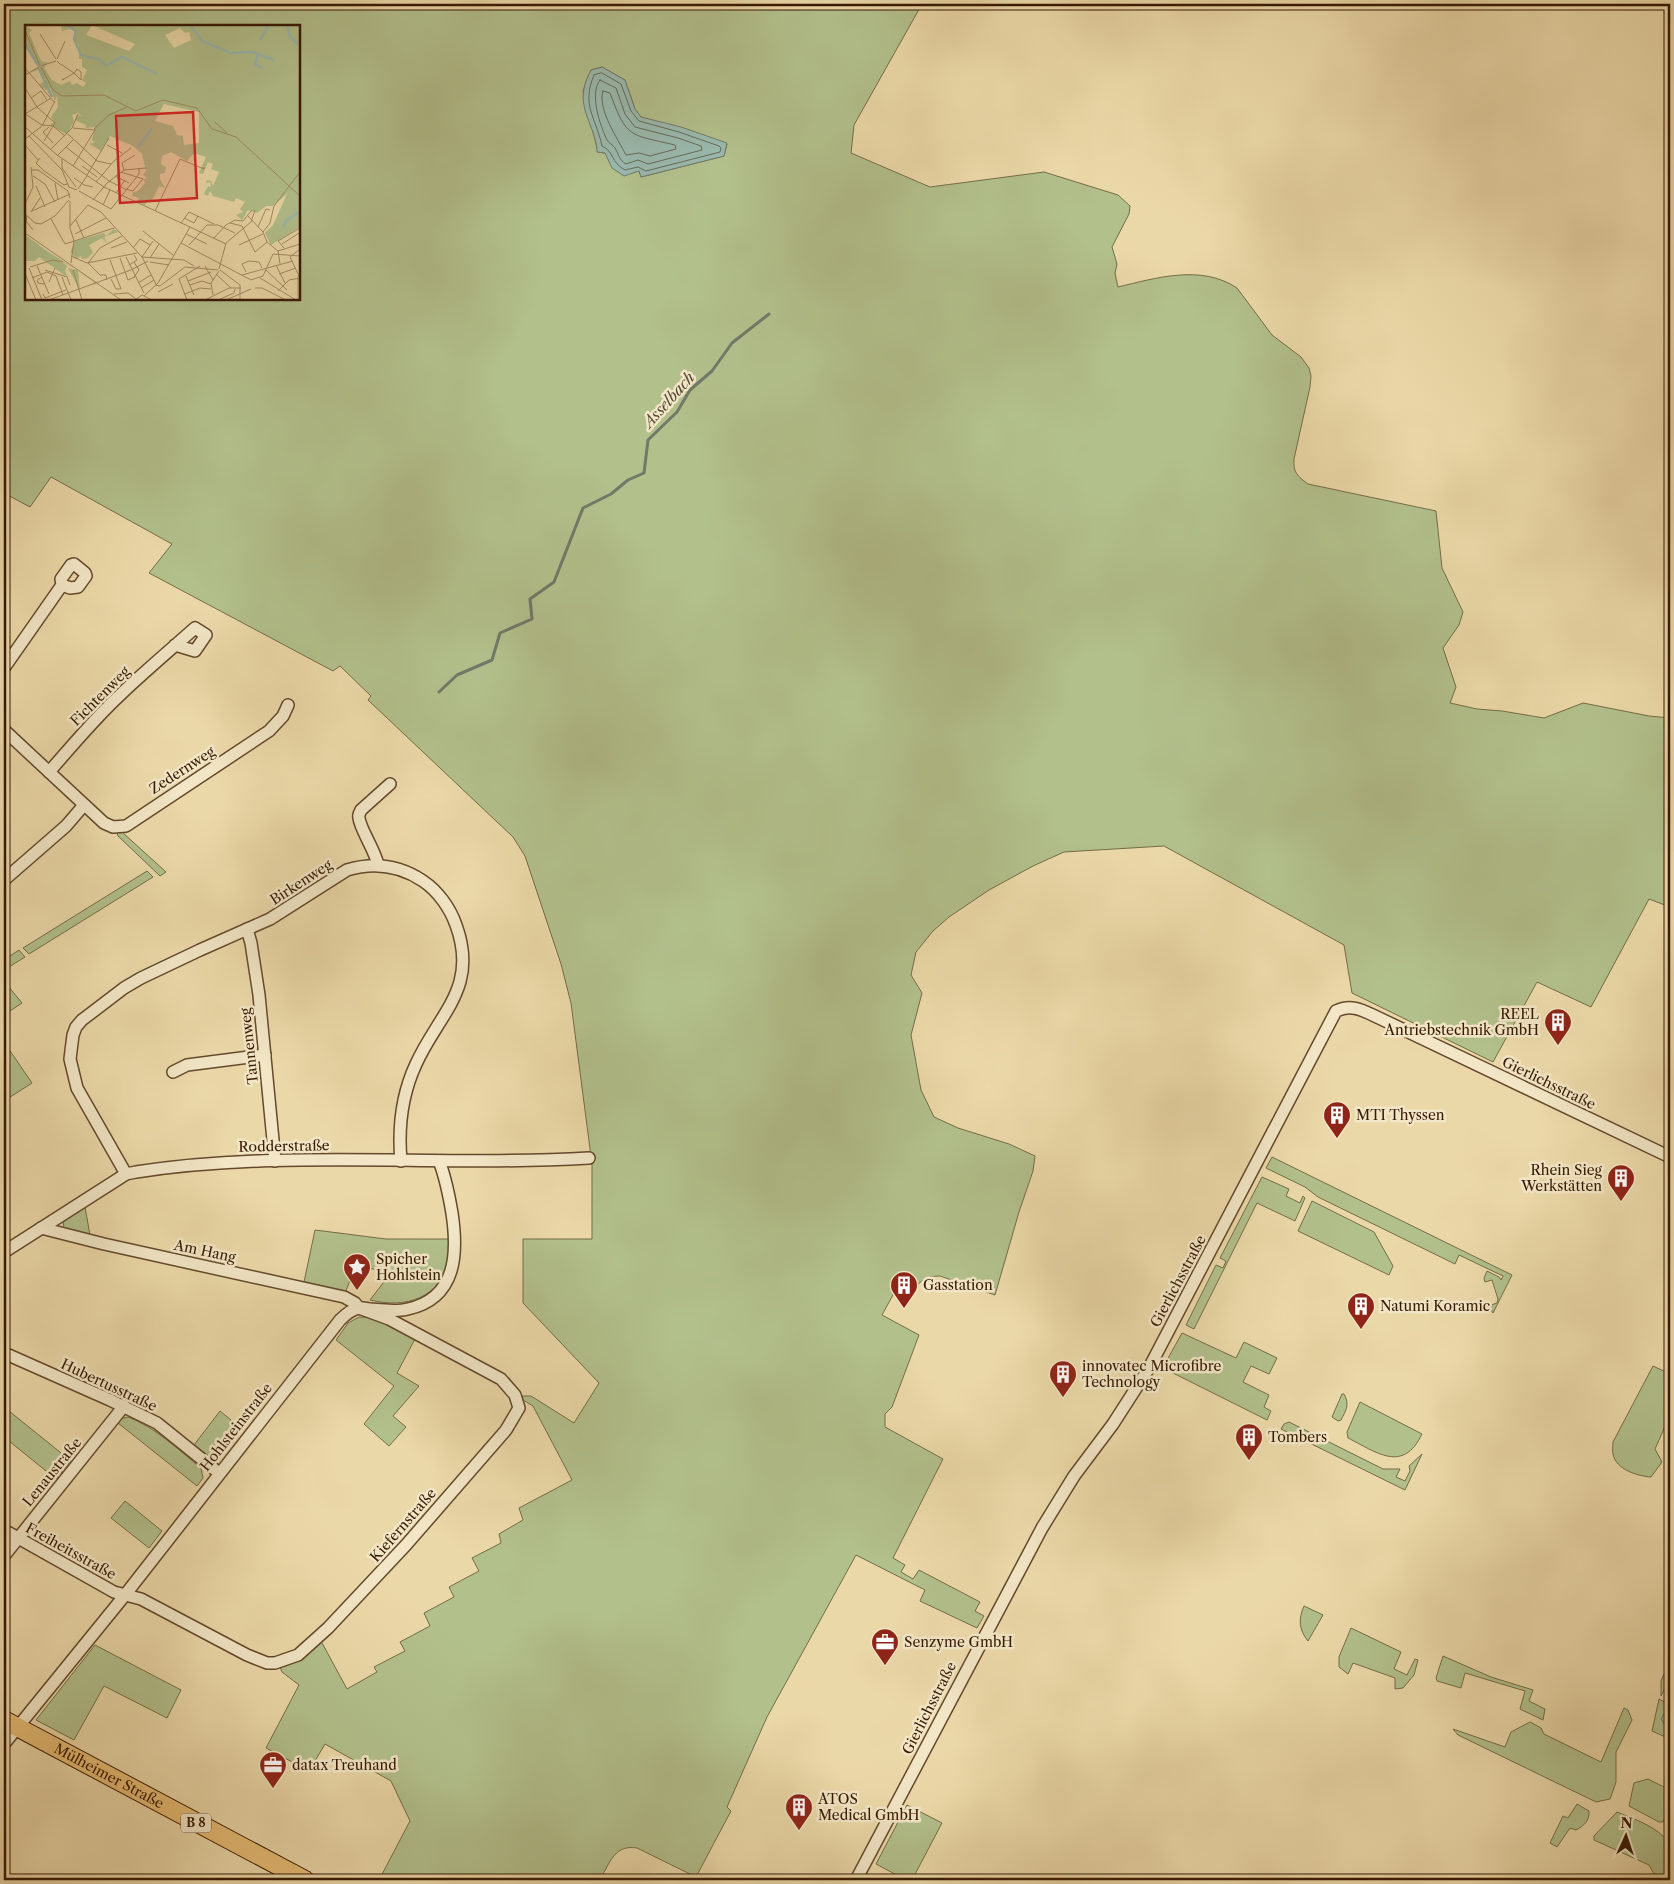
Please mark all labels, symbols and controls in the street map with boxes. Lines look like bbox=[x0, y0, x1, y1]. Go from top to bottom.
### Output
inset map bbox=[25, 25, 300, 300]
water label: Asselbach bbox=[638, 368, 698, 433]
street label: Fichtenweg bbox=[66, 662, 134, 730]
street label: Zedernweg bbox=[146, 742, 219, 798]
street label: Birkenweg bbox=[267, 855, 336, 909]
place label: REEL Antriebstechnik GmbH bbox=[1384, 1005, 1539, 1039]
street label: Tannenweg bbox=[236, 1006, 262, 1085]
building icon: REEL Antriebstechnik GmbH bbox=[1543, 1007, 1573, 1046]
street label: Gierlichsstraße bbox=[1499, 1053, 1599, 1113]
building icon: MTI Thyssen bbox=[1322, 1100, 1352, 1139]
place label: MTI Thyssen bbox=[1356, 1106, 1445, 1124]
street label: Rodderstraße bbox=[238, 1136, 330, 1156]
place label: Rhein Sieg Werkstätten bbox=[1520, 1161, 1603, 1195]
building icon: Rhein Sieg Werkstätten bbox=[1606, 1163, 1636, 1202]
street label: Gierlichsstraße bbox=[1146, 1232, 1210, 1330]
street label: Am Hang bbox=[172, 1235, 238, 1266]
place label: Spicher Hohlstein bbox=[376, 1250, 441, 1284]
place icon: Spicher Hohlstein bbox=[342, 1252, 372, 1291]
building icon: Gasstation bbox=[889, 1270, 919, 1309]
place label: Gasstation bbox=[923, 1276, 993, 1294]
building icon: Natumi Koramic bbox=[1346, 1291, 1376, 1330]
place label: Natumi Koramic bbox=[1380, 1297, 1490, 1315]
street label: Hubertusstraße bbox=[58, 1355, 160, 1415]
place label: innovatec Microfibre Technology bbox=[1082, 1357, 1221, 1391]
building icon: innovatec Microfibre Technology bbox=[1048, 1359, 1078, 1398]
street label: Hohlsteinstraße bbox=[196, 1379, 276, 1475]
building icon: Tombers bbox=[1234, 1422, 1264, 1461]
place label: Tombers bbox=[1268, 1428, 1327, 1446]
street label: Lenaustraße bbox=[19, 1434, 85, 1510]
street label: Kiefernstraße bbox=[366, 1484, 440, 1566]
street label: Freiheitsstraße bbox=[23, 1519, 119, 1583]
office icon: Senzyme GmbH bbox=[870, 1627, 900, 1666]
place label: Senzyme GmbH bbox=[904, 1633, 1013, 1651]
street label: Gierlichsstraße bbox=[898, 1658, 960, 1757]
street label: Mülheimer Straße bbox=[51, 1739, 167, 1812]
office icon: datax Treuhand bbox=[258, 1750, 288, 1789]
place label: datax Treuhand bbox=[292, 1756, 397, 1774]
place label: ATOS Medical GmbH bbox=[817, 1790, 920, 1824]
building icon: ATOS Medical GmbH bbox=[784, 1792, 814, 1831]
north arrow bbox=[1602, 1812, 1652, 1862]
road number: B 8 bbox=[181, 1814, 211, 1832]
text: N bbox=[1620, 1814, 1633, 1832]

